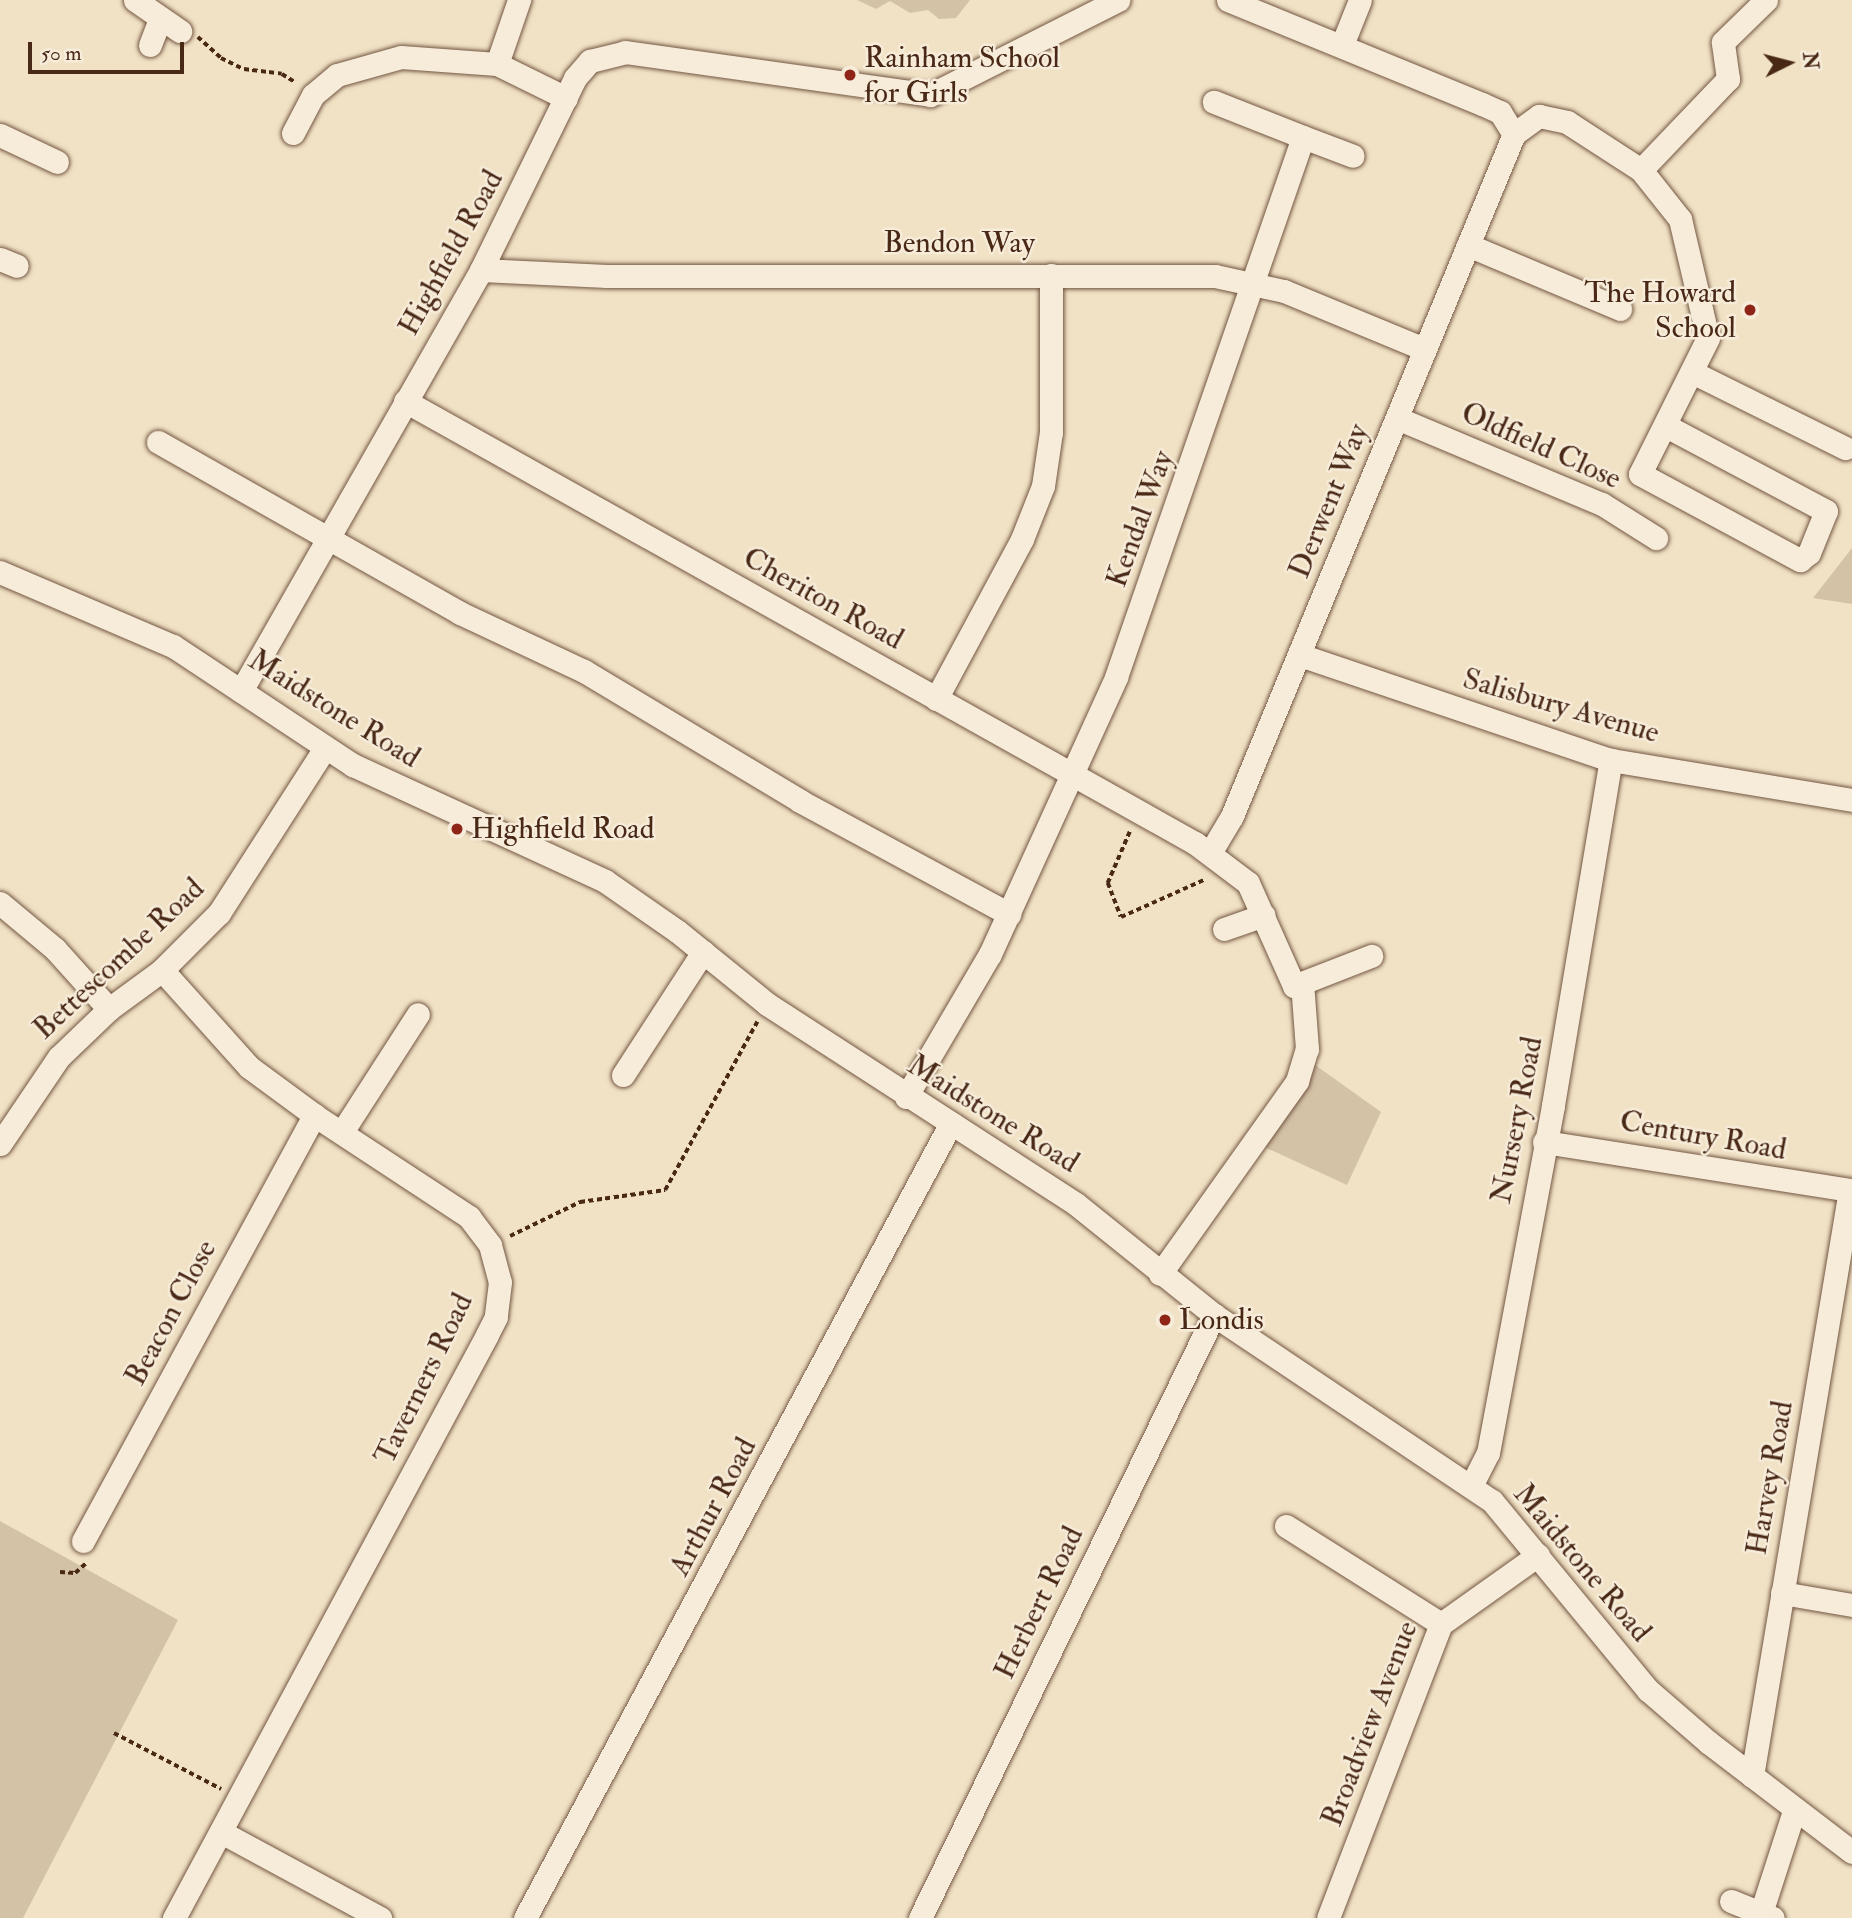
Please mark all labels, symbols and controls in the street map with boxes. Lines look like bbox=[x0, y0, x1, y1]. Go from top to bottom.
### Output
scale bar bbox=[32, 28, 187, 72]
north arrow bbox=[1754, 28, 1824, 98]
text: 50 m bbox=[41, 40, 82, 67]
place label: Rainham School for Girls bbox=[864, 40, 1060, 110]
text: N bbox=[1797, 51, 1823, 71]
marker: Rainham School for Girls bbox=[842, 67, 858, 83]
street label: Highfield Road bbox=[391, 164, 511, 342]
street label: Bendon Way bbox=[883, 225, 1035, 261]
place label: The Howard School bbox=[1584, 275, 1736, 346]
marker: The Howard School bbox=[1742, 302, 1758, 318]
street label: Oldfield Close bbox=[1456, 395, 1626, 497]
street label: Derwent Way bbox=[1282, 418, 1376, 584]
street label: Kendal Way bbox=[1099, 446, 1181, 592]
street label: Cheriton Road bbox=[737, 540, 909, 658]
street label: Maidstone Road bbox=[242, 642, 426, 776]
street label: Salisbury Avenue bbox=[1459, 661, 1663, 751]
place label: Highfield Road bbox=[471, 811, 654, 847]
marker: Highfield Road bbox=[449, 821, 465, 837]
street label: Bettescombe Road bbox=[26, 871, 212, 1047]
street label: Nursery Road bbox=[1483, 1034, 1551, 1206]
street label: Maidstone Road bbox=[901, 1047, 1085, 1181]
street label: Century Road bbox=[1617, 1104, 1789, 1168]
street label: Beacon Close bbox=[118, 1234, 224, 1392]
street label: Taverners Road bbox=[367, 1288, 481, 1470]
place label: Londis bbox=[1179, 1302, 1264, 1338]
marker: Londis bbox=[1157, 1312, 1173, 1328]
street label: Harvey Road bbox=[1739, 1398, 1801, 1558]
street label: Arthur Road bbox=[662, 1432, 764, 1582]
street label: Maidstone Road bbox=[1505, 1477, 1659, 1649]
street label: Herbert Road bbox=[987, 1521, 1091, 1685]
street label: Broadview Avenue bbox=[1314, 1616, 1426, 1832]

